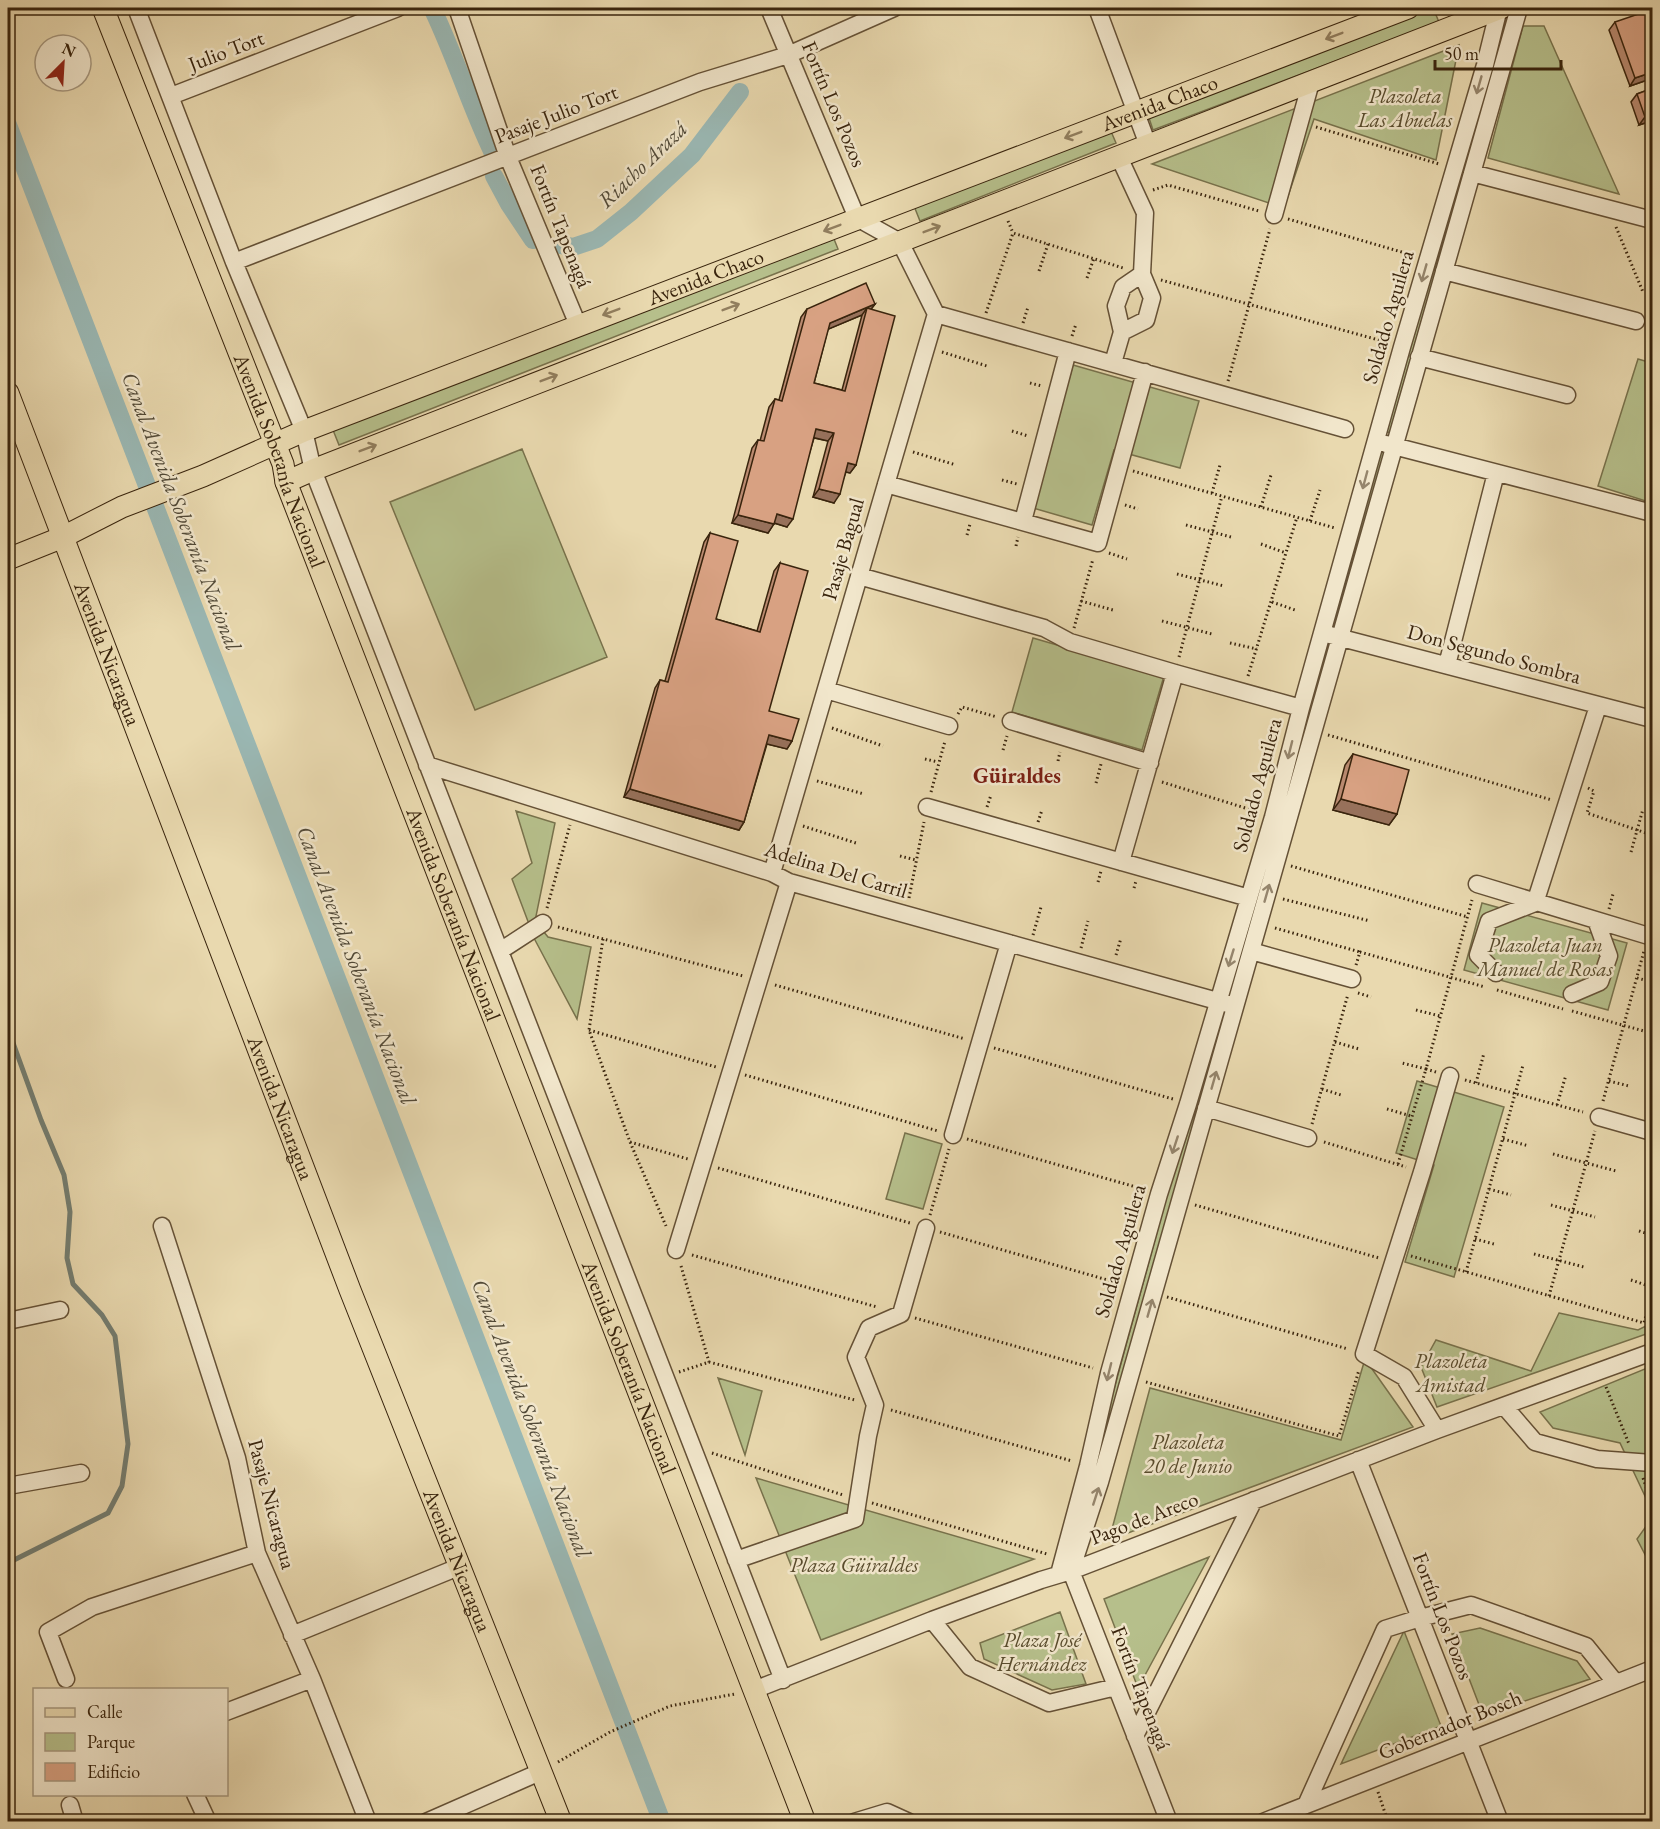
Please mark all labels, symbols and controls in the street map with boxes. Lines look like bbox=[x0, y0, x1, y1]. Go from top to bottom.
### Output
street label: Julio Tort bbox=[182, 24, 268, 78]
one-way arrow bbox=[1325, 31, 1343, 42]
north arrow bbox=[33, 33, 93, 93]
scale bar bbox=[1435, 33, 1561, 71]
street label: Fortín Los Pozos bbox=[796, 37, 873, 171]
text: N bbox=[59, 38, 79, 62]
text: 50 m bbox=[1444, 42, 1479, 65]
street label: Avenida Chaco bbox=[1097, 68, 1221, 138]
one-way arrow bbox=[1473, 76, 1484, 95]
street label: Pasaje Julio Tort bbox=[490, 78, 622, 149]
park label: Plazoleta Las Abuelas bbox=[1357, 82, 1453, 133]
water label: Riacho Arazá bbox=[591, 114, 694, 214]
one-way arrow bbox=[1064, 130, 1083, 141]
street label: Fortín Tapenagá bbox=[524, 160, 599, 292]
one-way arrow bbox=[823, 223, 842, 234]
one-way arrow bbox=[923, 223, 941, 234]
street label: Avenida Chaco bbox=[643, 242, 767, 311]
street label: Soldado Aguilera bbox=[1356, 246, 1420, 387]
one-way arrow bbox=[1418, 263, 1429, 282]
one-way arrow bbox=[721, 301, 740, 312]
one-way arrow bbox=[602, 307, 620, 318]
street label: Avenida Soberanía Nacional bbox=[227, 349, 332, 571]
water label: Canal Avenida Soberanía Nacional bbox=[115, 368, 248, 655]
one-way arrow bbox=[540, 372, 558, 383]
one-way arrow bbox=[358, 442, 376, 453]
one-way arrow bbox=[1359, 471, 1371, 490]
street label: Pasaje Bagual bbox=[815, 495, 870, 603]
street label: Avenida Nicaragua bbox=[68, 577, 148, 730]
street label: Don Segundo Sombra bbox=[1404, 617, 1585, 690]
street label: Soldado Aguilera bbox=[1226, 714, 1288, 855]
one-way arrow bbox=[1284, 740, 1295, 759]
district label: Güiraldes bbox=[973, 761, 1061, 790]
street label: Avenida Soberanía Nacional bbox=[400, 803, 507, 1025]
water label: Canal Avenida Soberanía Nacional bbox=[290, 822, 423, 1109]
street label: Adelina Del Carril bbox=[760, 835, 911, 904]
one-way arrow bbox=[1262, 884, 1274, 903]
park label: Plazoleta Juan Manuel de Rosas bbox=[1475, 931, 1613, 982]
one-way arrow bbox=[1225, 948, 1236, 967]
street label: Avenida Nicaragua bbox=[241, 1031, 321, 1184]
one-way arrow bbox=[1209, 1071, 1220, 1090]
one-way arrow bbox=[1169, 1135, 1180, 1154]
street label: Soldado Aguilera bbox=[1088, 1180, 1152, 1321]
street label: Avenida Soberanía Nacional bbox=[576, 1256, 683, 1478]
water label: Canal Avenida Soberanía Nacional bbox=[465, 1275, 598, 1562]
one-way arrow bbox=[1144, 1299, 1156, 1318]
park label: Plazoleta Amistad bbox=[1414, 1347, 1488, 1398]
one-way arrow bbox=[1103, 1362, 1115, 1381]
park label: Plazoleta 20 de Junio bbox=[1144, 1428, 1232, 1479]
street label: Pasaje Nicaragua bbox=[242, 1436, 303, 1572]
street label: Avenida Nicaragua bbox=[417, 1484, 499, 1636]
street label: Pago de Areco bbox=[1086, 1485, 1202, 1551]
one-way arrow bbox=[1091, 1487, 1102, 1506]
street label: Fortín Los Pozos bbox=[1407, 1548, 1480, 1683]
park label: Plaza Güiraldes bbox=[790, 1551, 919, 1578]
street label: Fortín Tapenagá bbox=[1105, 1622, 1178, 1754]
park label: Plaza José Hernández bbox=[996, 1626, 1087, 1677]
street label: Gobernador Bosch bbox=[1374, 1683, 1526, 1766]
legend bbox=[33, 1688, 228, 1796]
text: Calle bbox=[87, 1700, 123, 1723]
text: Parque bbox=[87, 1730, 135, 1753]
text: Edificio bbox=[87, 1760, 140, 1783]

